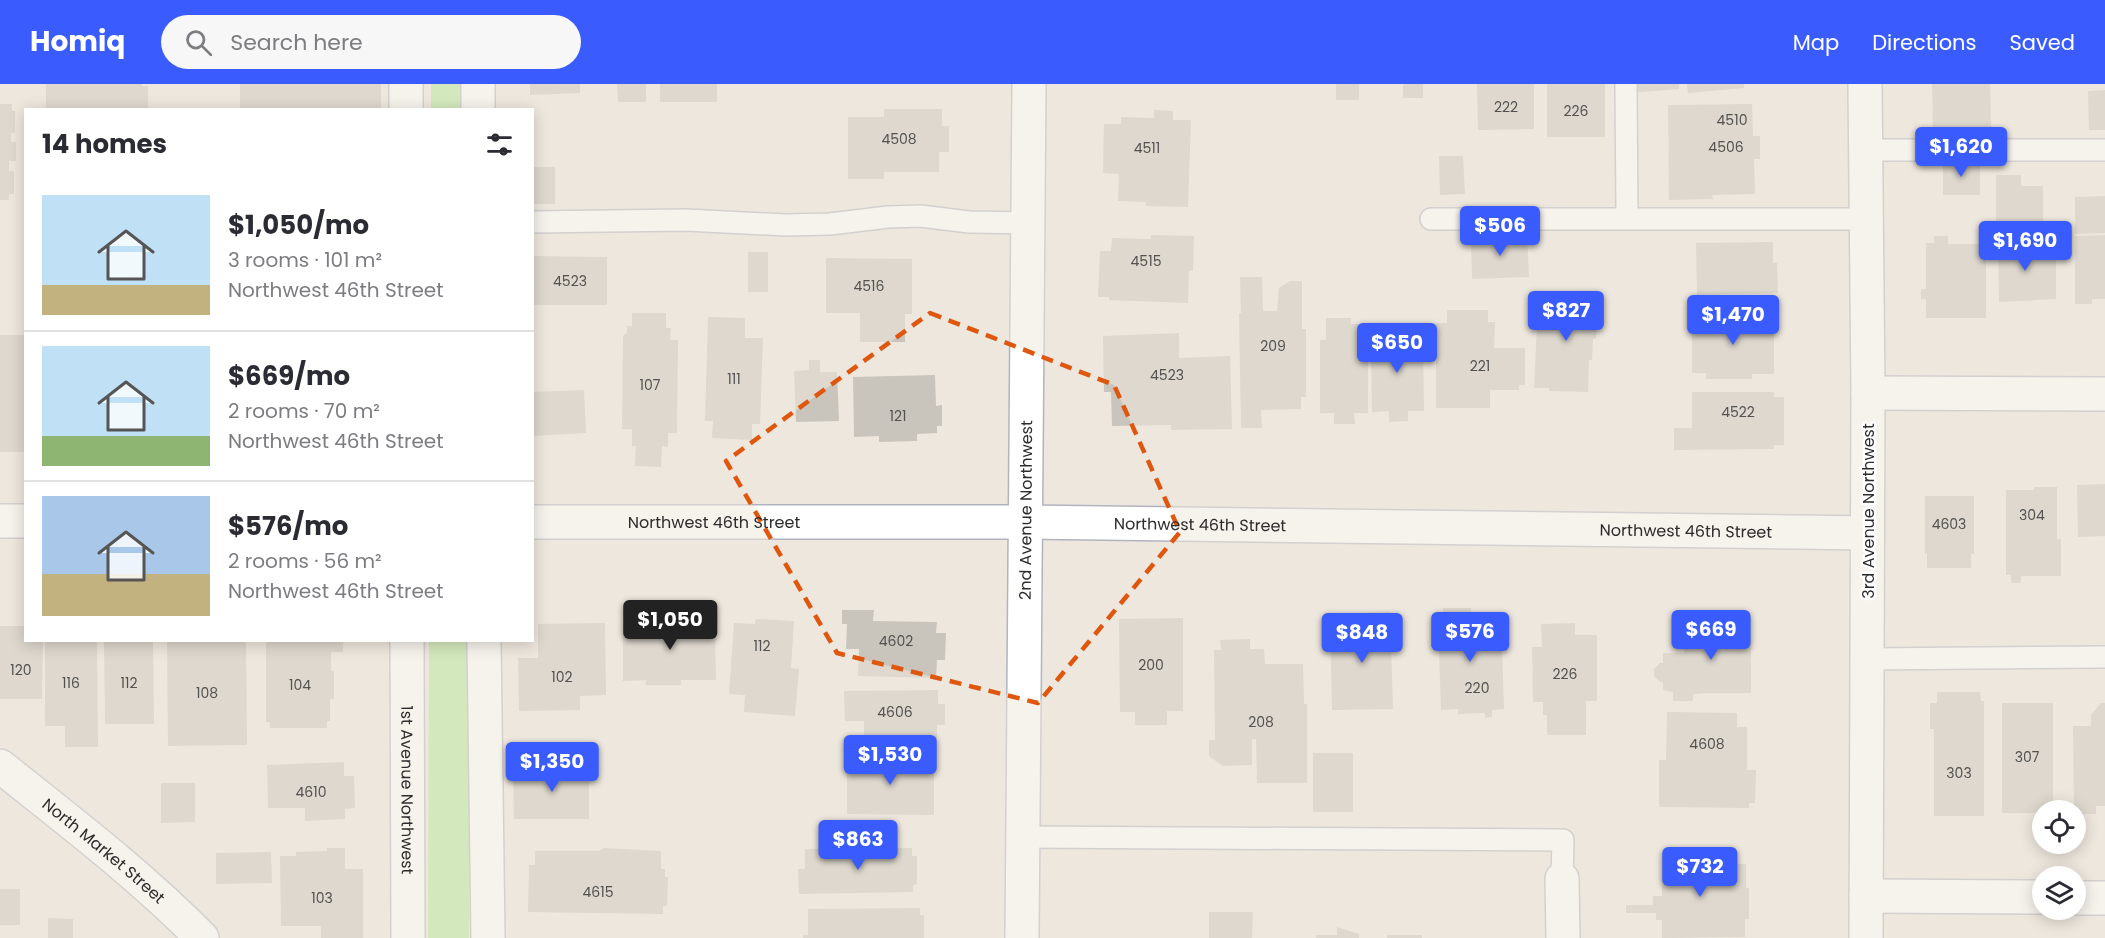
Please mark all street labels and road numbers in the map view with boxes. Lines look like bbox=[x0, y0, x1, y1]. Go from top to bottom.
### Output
street label: 2nd Avenue Northwest bbox=[1013, 420, 1038, 600]
street label: 3rd Avenue Northwest bbox=[1857, 423, 1880, 599]
street label: Northwest 46th Street bbox=[628, 511, 800, 534]
street label: Northwest 46th Street bbox=[1114, 512, 1287, 537]
street label: Northwest 46th Street bbox=[1600, 518, 1773, 543]
street label: 1st Avenue Northwest bbox=[396, 706, 419, 875]
street label: North Market Street bbox=[38, 793, 170, 909]

